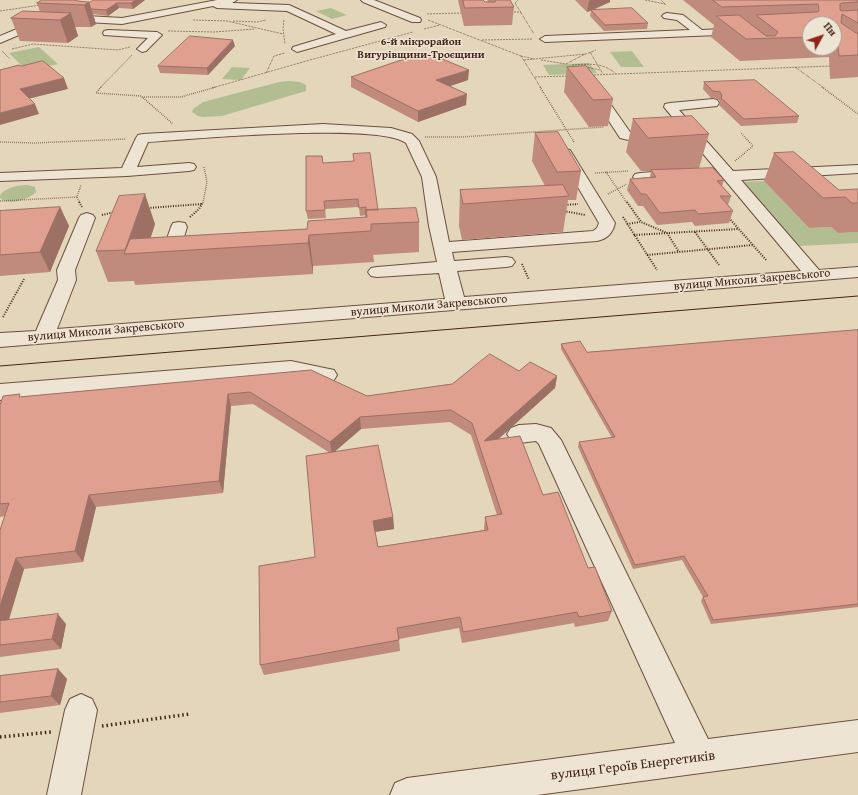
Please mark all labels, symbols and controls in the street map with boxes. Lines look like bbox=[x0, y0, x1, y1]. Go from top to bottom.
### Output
north arrow bbox=[802, 16, 842, 56]
text: Пн bbox=[820, 18, 841, 39]
district label: 6-й мікрорайон Вигурівщини-Троєщини bbox=[357, 35, 485, 61]
street label: вулиця Миколи Закревського bbox=[673, 266, 831, 294]
street label: вулиця Миколи Закревського bbox=[350, 292, 508, 320]
street label: вулиця Миколи Закревського bbox=[27, 317, 185, 345]
street label: вулиця Героїв Енергетиків bbox=[550, 748, 716, 784]

